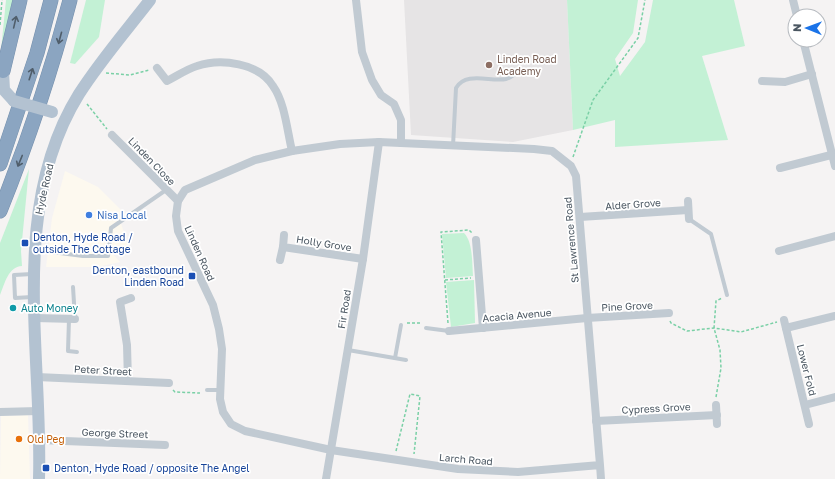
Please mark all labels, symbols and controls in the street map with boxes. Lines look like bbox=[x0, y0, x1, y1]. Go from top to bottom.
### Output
north arrow bbox=[787, 8, 827, 48]
one-way arrow bbox=[11, 16, 19, 29]
text: N bbox=[790, 24, 803, 32]
one-way arrow bbox=[56, 31, 64, 44]
place label: Linden Road Academy bbox=[497, 53, 557, 77]
marker: Linden Road Academy bbox=[484, 60, 494, 70]
one-way arrow bbox=[27, 69, 35, 81]
street label: Linden Close bbox=[126, 134, 178, 188]
one-way arrow bbox=[16, 155, 24, 167]
street label: Hyde Road bbox=[32, 162, 56, 216]
street label: Alder Grove bbox=[605, 196, 661, 212]
street label: St Lawrence Road bbox=[561, 197, 581, 283]
place label: Nisa Local bbox=[97, 209, 147, 221]
marker: Nisa Local bbox=[84, 210, 94, 220]
street label: Linden Road bbox=[182, 223, 218, 283]
place label: Denton, Hyde Road / outside The Cottage bbox=[33, 231, 133, 255]
street label: Holly Grove bbox=[296, 233, 353, 253]
marker: Denton, Hyde Road / outside The Cottage bbox=[20, 238, 30, 248]
place label: Denton, eastbound Linden Road bbox=[92, 264, 184, 288]
marker: Denton, eastbound Linden Road bbox=[187, 271, 197, 281]
street label: Fir Road bbox=[335, 289, 353, 329]
street label: Pine Grove bbox=[601, 299, 653, 313]
place label: Auto Money bbox=[21, 302, 78, 314]
marker: Auto Money bbox=[8, 303, 18, 313]
street label: Acacia Avenue bbox=[482, 306, 552, 324]
street label: Lower Fold bbox=[795, 343, 819, 397]
street label: Peter Street bbox=[74, 362, 132, 378]
street label: Cypress Grove bbox=[621, 400, 691, 416]
street label: George Street bbox=[81, 426, 149, 440]
place label: Old Peg bbox=[27, 433, 65, 445]
marker: Old Peg bbox=[14, 434, 24, 444]
street label: Larch Road bbox=[439, 451, 493, 467]
place label: Denton, Hyde Road / opposite The Angel bbox=[54, 462, 249, 474]
marker: Denton, Hyde Road / opposite The Angel bbox=[41, 463, 51, 473]

